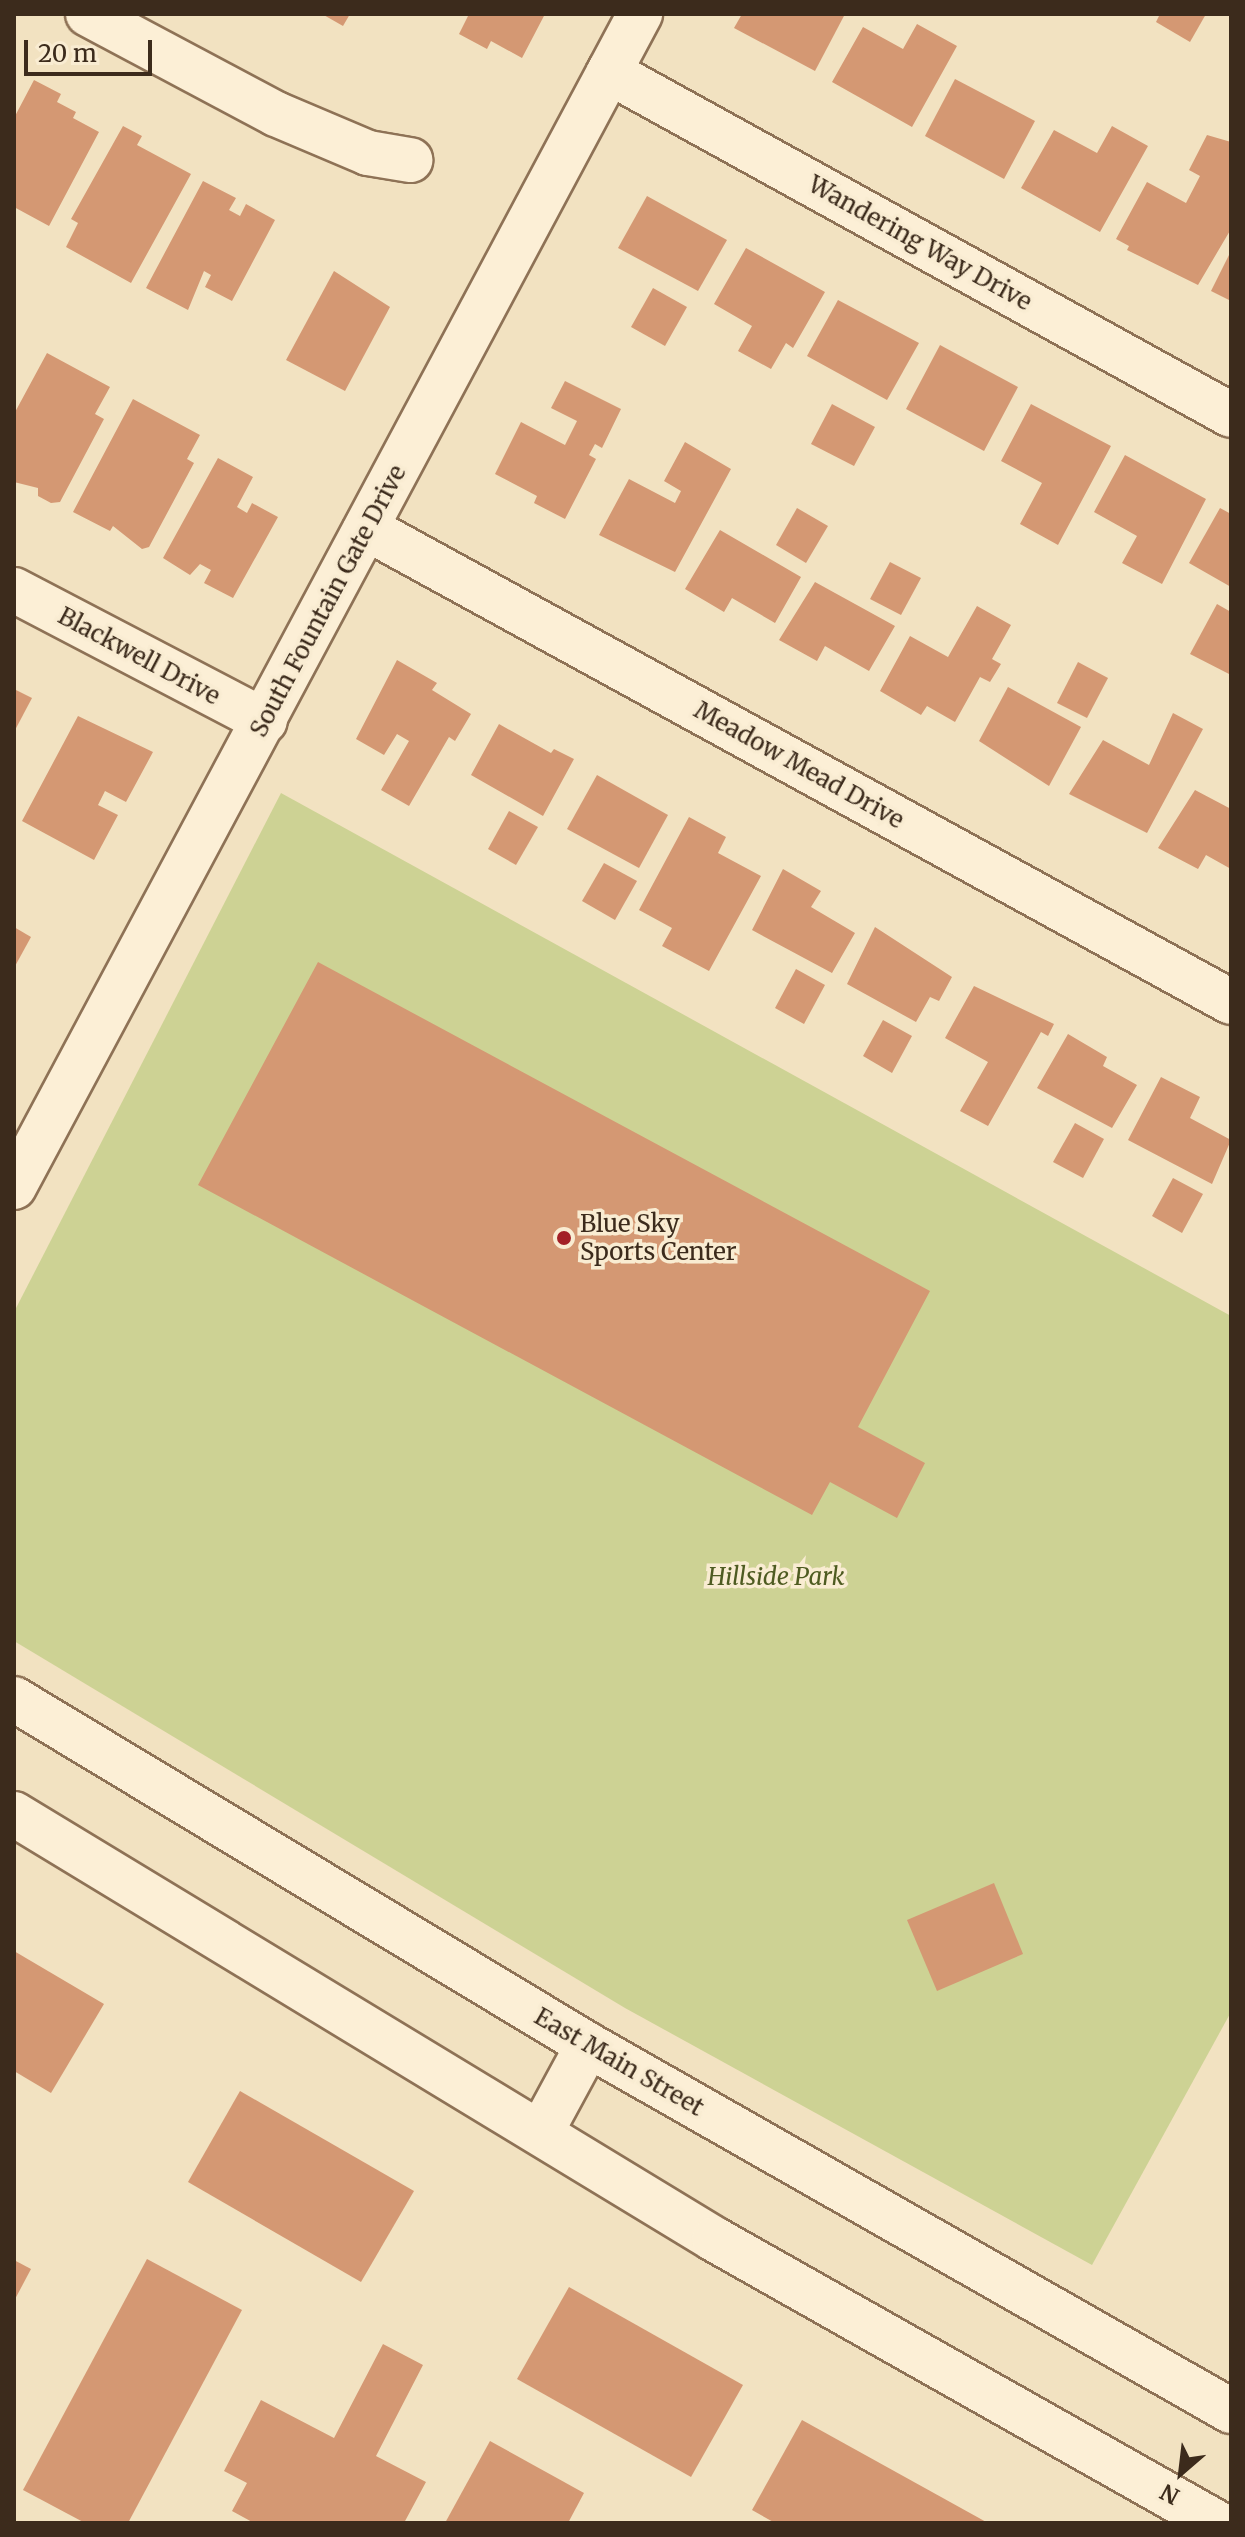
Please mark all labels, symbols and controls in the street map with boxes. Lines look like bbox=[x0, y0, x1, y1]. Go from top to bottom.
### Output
scale bar bbox=[28, 24, 156, 74]
text: 20 m bbox=[38, 38, 97, 69]
street label: Wandering Way Drive bbox=[803, 170, 1037, 316]
street label: South Fountain Gate Drive bbox=[244, 460, 412, 742]
street label: Blackwell Drive bbox=[53, 601, 225, 711]
street label: Meadow Mead Drive bbox=[689, 695, 909, 835]
place label: Blue Sky Sports Center bbox=[580, 1210, 737, 1266]
marker: Blue Sky Sports Center bbox=[555, 1229, 573, 1247]
park label: Hillside Park bbox=[707, 1563, 845, 1591]
street label: East Main Street bbox=[529, 2002, 709, 2122]
north arrow bbox=[1141, 2433, 1221, 2513]
text: N bbox=[1155, 2478, 1184, 2511]

